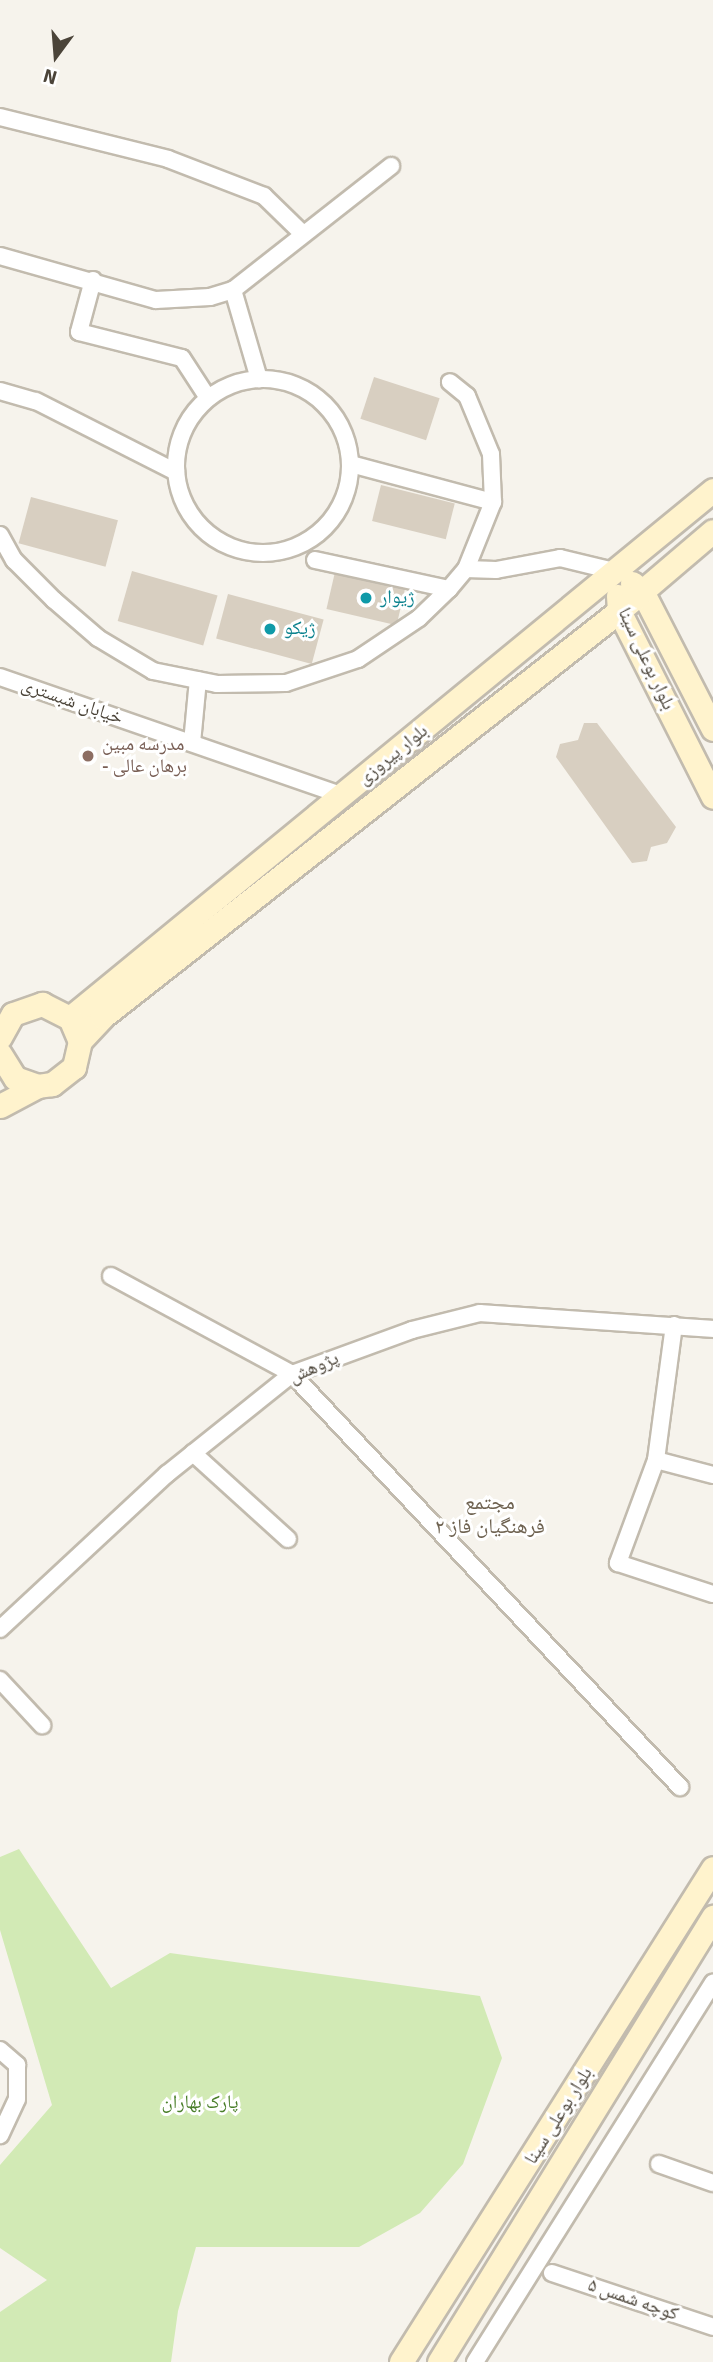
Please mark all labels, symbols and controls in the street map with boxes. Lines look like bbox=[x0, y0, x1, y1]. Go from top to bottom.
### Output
north arrow bbox=[21, 21, 91, 91]
text: N bbox=[41, 63, 60, 90]
place label: ژیوار bbox=[380, 587, 415, 609]
marker: ژیوار bbox=[358, 590, 374, 606]
street label: بلوار بوعلی سینا bbox=[612, 604, 680, 714]
place label: ژیکو bbox=[284, 618, 315, 640]
marker: ژیکو bbox=[262, 621, 278, 637]
street label: خیابان شبستری bbox=[18, 674, 126, 730]
street label: بلوار پیروزی bbox=[353, 720, 433, 790]
place label: مدرسه مبین - برهان عالی bbox=[102, 734, 187, 778]
marker: مدرسه مبین - برهان عالی bbox=[80, 748, 96, 764]
street label: پژوهش bbox=[286, 1347, 342, 1389]
district label: مجتمع فرهنگیان فاز ۲ bbox=[435, 1489, 545, 1539]
street label: بلوار بوعلی سینا bbox=[520, 2063, 598, 2169]
park label: پارک بهاران bbox=[162, 2092, 238, 2114]
street label: کوچه شمس ۵ bbox=[585, 2274, 681, 2326]

